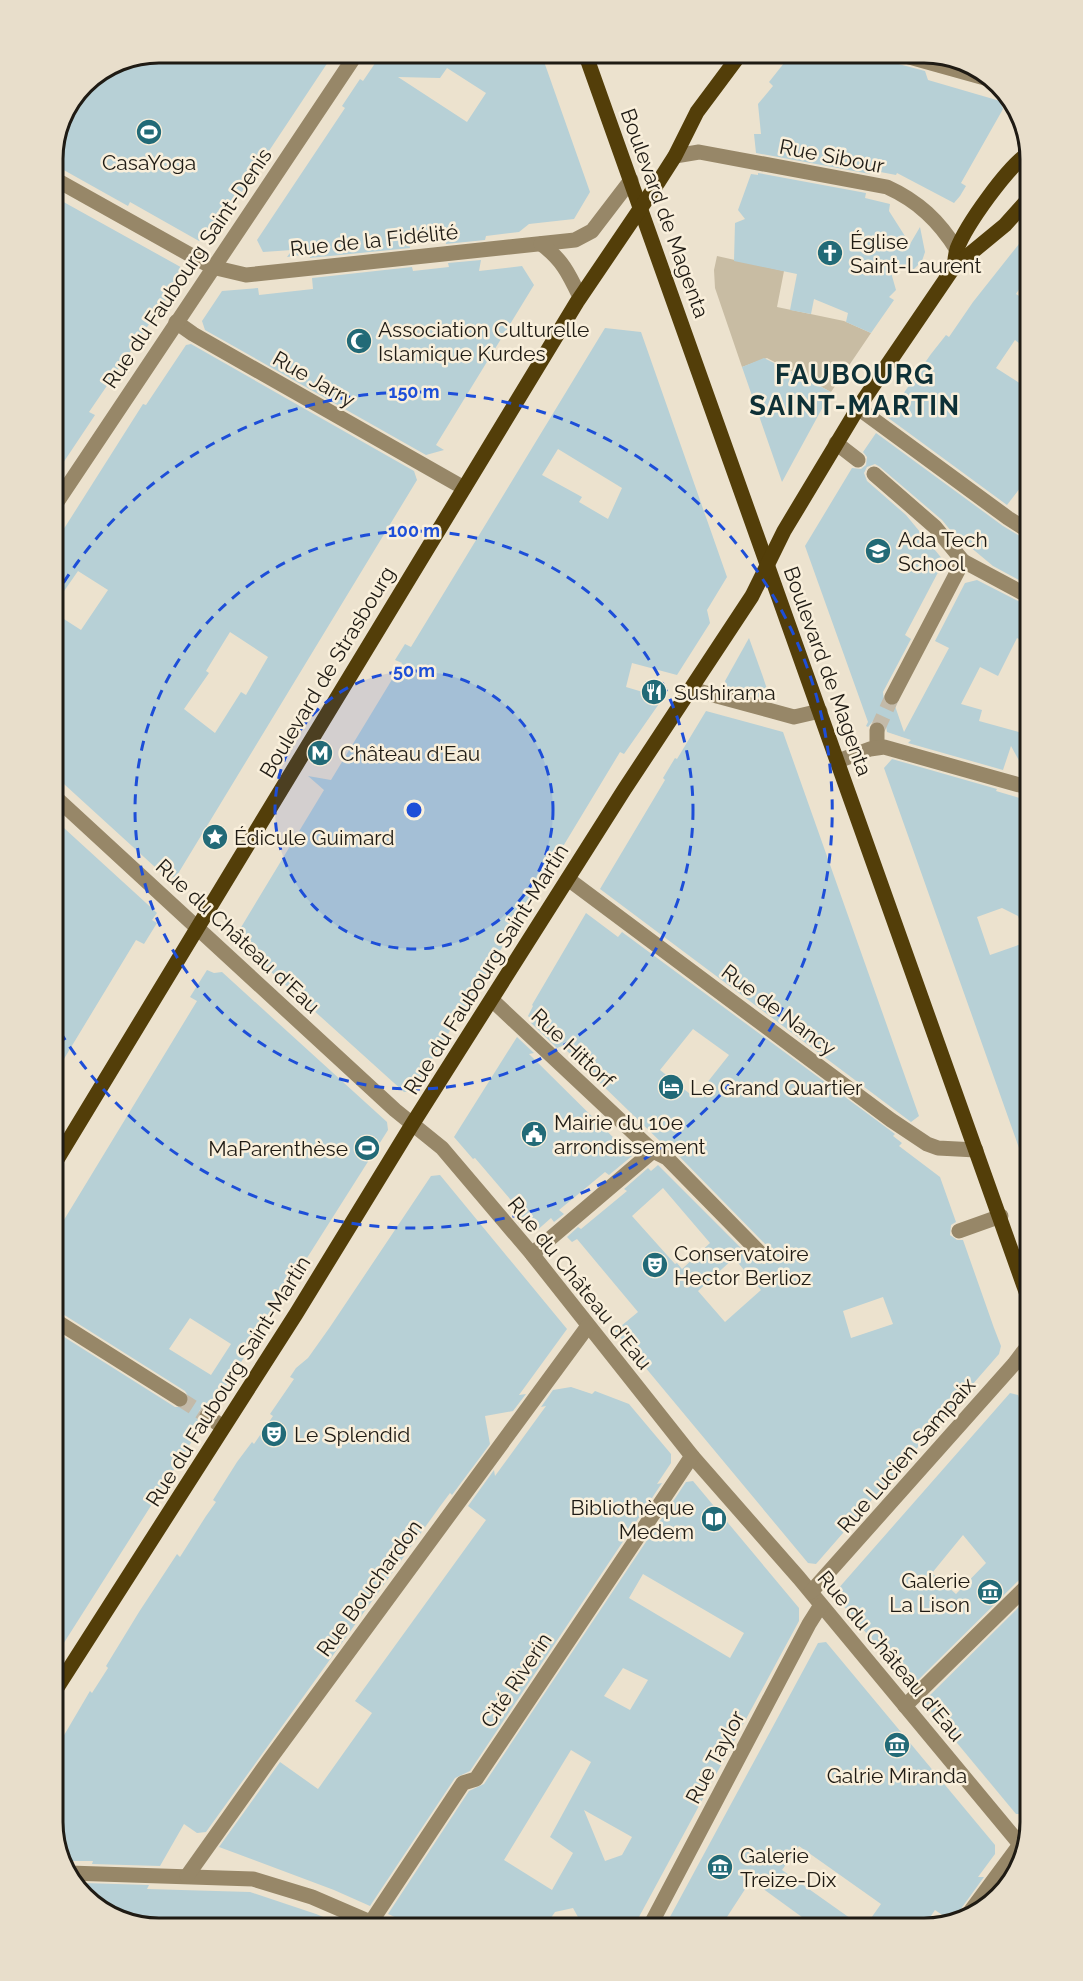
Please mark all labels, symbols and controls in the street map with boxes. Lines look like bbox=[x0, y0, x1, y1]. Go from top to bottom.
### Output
street label: Boulevard de Magenta bbox=[615, 105, 715, 321]
sports icon: CasaYoga bbox=[134, 117, 164, 147]
street label: Rue Sibour bbox=[777, 134, 887, 179]
street label: Rue du Faubourg Saint-Denis bbox=[97, 143, 277, 393]
place label: CasaYoga bbox=[102, 150, 196, 175]
street label: Rue de la Fidélité bbox=[289, 219, 459, 261]
place label: Église Saint-Laurent bbox=[850, 229, 981, 278]
church icon: Église Saint-Laurent bbox=[815, 238, 845, 268]
place label: Association Culturelle Islamique Kurdes bbox=[378, 317, 589, 366]
mosque icon: Association Culturelle Islamique Kurdes bbox=[344, 326, 374, 356]
street label: Rue Jarry bbox=[269, 346, 359, 412]
district label: FAUBOURG SAINT-MARTIN bbox=[749, 359, 961, 421]
text: 150 m bbox=[389, 381, 440, 402]
text: 100 m bbox=[388, 520, 440, 541]
place label: Ada Tech School bbox=[898, 527, 988, 576]
school or university icon: Ada Tech School bbox=[863, 536, 893, 566]
street label: Boulevard de Strasbourg bbox=[254, 562, 400, 782]
street label: Boulevard de Magenta bbox=[778, 563, 878, 779]
text: 50 m bbox=[393, 660, 435, 681]
restaurant icon: Sushirama bbox=[639, 677, 669, 707]
place label: Sushirama bbox=[674, 680, 776, 705]
metro station icon: Château d'Eau bbox=[305, 738, 335, 768]
place label: Château d'Eau bbox=[340, 741, 480, 766]
centre of rings bbox=[404, 800, 424, 820]
place icon: Édicule Guimard bbox=[200, 822, 230, 852]
place label: Édicule Guimard bbox=[234, 825, 395, 850]
street label: Rue du Faubourg Saint-Martin bbox=[398, 839, 574, 1099]
street label: Rue du Château d'Eau bbox=[151, 854, 325, 1018]
street label: Rue de Nancy bbox=[717, 959, 841, 1061]
street label: Rue Hittorf bbox=[526, 1003, 621, 1093]
hotel icon: Le Grand Quartier bbox=[656, 1072, 686, 1102]
place label: Le Grand Quartier bbox=[690, 1075, 863, 1100]
place label: Mairie du 10e arrondissement bbox=[554, 1110, 706, 1159]
public building icon: Mairie du 10e arrondissement bbox=[519, 1119, 549, 1149]
sports icon: MaParenthèse bbox=[352, 1133, 382, 1163]
place label: MaParenthèse bbox=[208, 1136, 348, 1161]
street label: Rue du Château d'Eau bbox=[503, 1192, 657, 1374]
place label: Conservatoire Hector Berlioz bbox=[674, 1241, 811, 1290]
theatre icon: Conservatoire Hector Berlioz bbox=[640, 1250, 670, 1280]
street label: Rue du Faubourg Saint-Martin bbox=[140, 1251, 316, 1511]
street label: Rue Lucien Sampaix bbox=[832, 1372, 980, 1538]
theatre icon: Le Splendid bbox=[259, 1419, 289, 1449]
place label: Le Splendid bbox=[294, 1422, 410, 1447]
place label: Bibliothèque Medem bbox=[570, 1495, 694, 1544]
library icon: Bibliothèque Medem bbox=[699, 1504, 729, 1534]
street label: Rue Bouchardon bbox=[311, 1515, 427, 1661]
street label: Rue du Château d'Eau bbox=[812, 1566, 970, 1746]
place label: Galerie La Lison bbox=[889, 1568, 970, 1617]
museum icon: Galerie La Lison bbox=[975, 1577, 1005, 1607]
street label: Cité Riverin bbox=[475, 1628, 557, 1732]
street label: Rue Taylor bbox=[680, 1706, 750, 1808]
museum icon: Galrie Miranda bbox=[882, 1730, 912, 1760]
place label: Galrie Miranda bbox=[827, 1763, 967, 1788]
place label: Galerie Treize-Dix bbox=[740, 1843, 837, 1892]
museum icon: Galerie Treize-Dix bbox=[705, 1852, 735, 1882]

